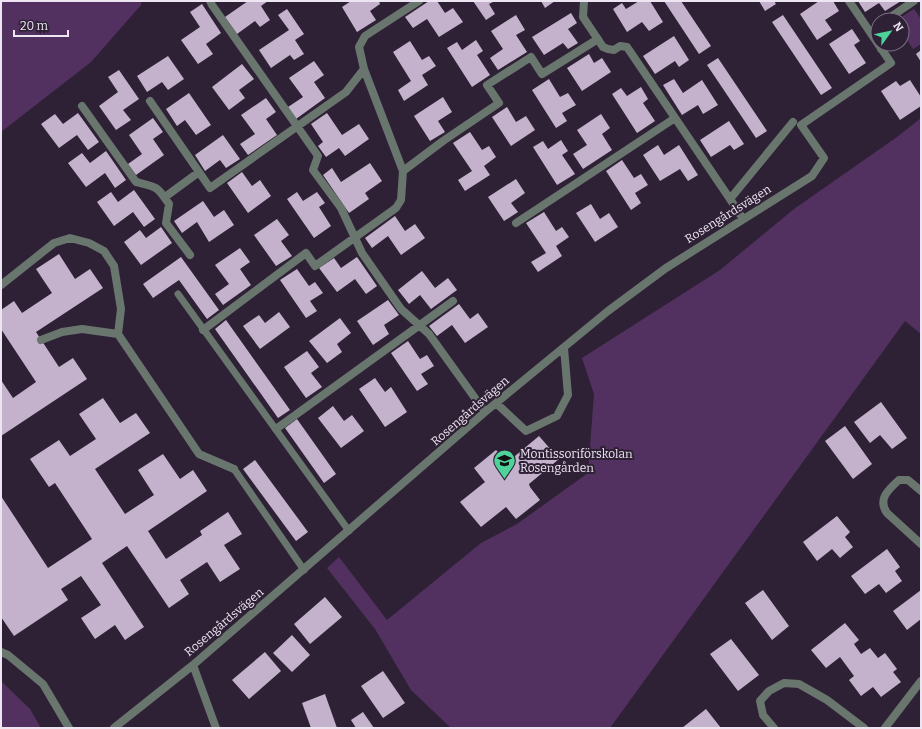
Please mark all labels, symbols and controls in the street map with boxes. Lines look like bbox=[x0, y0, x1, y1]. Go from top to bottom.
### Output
scale bar bbox=[14, 12, 68, 38]
north arrow bbox=[870, 12, 910, 52]
text: 20 m bbox=[20, 19, 49, 33]
text: N bbox=[890, 20, 906, 34]
street label: Rosengårdsvägen bbox=[682, 182, 774, 246]
street label: Rosengårdsvägen bbox=[428, 373, 512, 449]
place label: Montissoriförskolan Rosengården bbox=[520, 447, 633, 475]
school or university icon: Montissoriförskolan Rosengården bbox=[491, 448, 517, 481]
street label: Rosengårdsvägen bbox=[182, 585, 267, 659]

